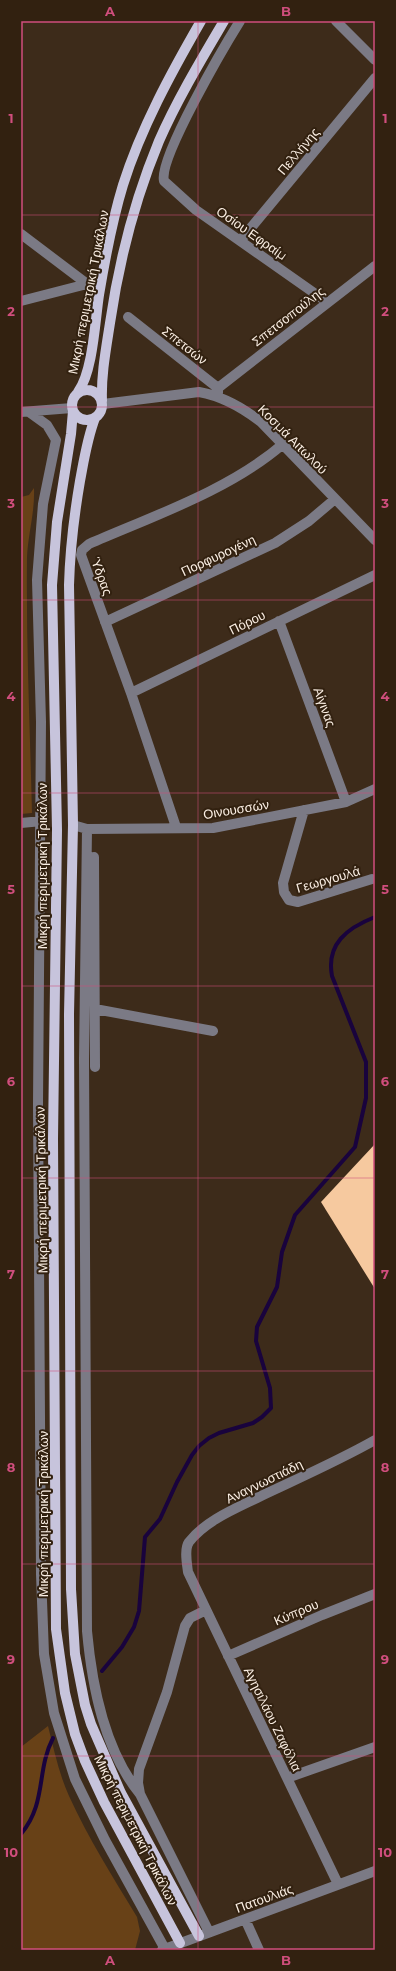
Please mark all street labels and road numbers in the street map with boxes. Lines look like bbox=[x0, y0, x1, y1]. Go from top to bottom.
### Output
street label: Πελλήνης bbox=[274, 124, 322, 178]
street label: Οσίου Εφραίμ bbox=[214, 203, 290, 263]
street label: Μικρή περιμετρική Τρικάλων bbox=[64, 209, 112, 375]
street label: Σπετσοπούλης bbox=[249, 283, 327, 349]
street label: Σπετσών bbox=[159, 322, 211, 368]
street label: Κοσμά Αιτωλού bbox=[255, 401, 331, 477]
street label: Πορφυρογένη bbox=[178, 531, 258, 579]
street label: Ύδρας bbox=[88, 555, 116, 597]
street label: Πόρου bbox=[226, 606, 268, 638]
street label: Αίγινας bbox=[310, 685, 340, 729]
street label: Μικρή περιμετρική Τρικάλων bbox=[34, 783, 50, 949]
street label: Οινουσσών bbox=[202, 796, 270, 822]
street label: Γεωργουλά bbox=[294, 862, 362, 896]
street label: Μικρή περιμετρική Τρικάλων bbox=[32, 1107, 50, 1273]
street label: Μικρή περιμετρική Τρικάλων bbox=[35, 1431, 51, 1597]
street label: Αναγνωστιάδη bbox=[223, 1455, 305, 1507]
street label: Κύπρου bbox=[271, 1595, 321, 1629]
street label: Αγησιλάου Ζαφόλια bbox=[241, 1664, 305, 1774]
street label: Μικρή περιμετρική Τρικάλων bbox=[91, 1752, 181, 1908]
street label: Πατουλιάς bbox=[233, 1880, 295, 1916]

